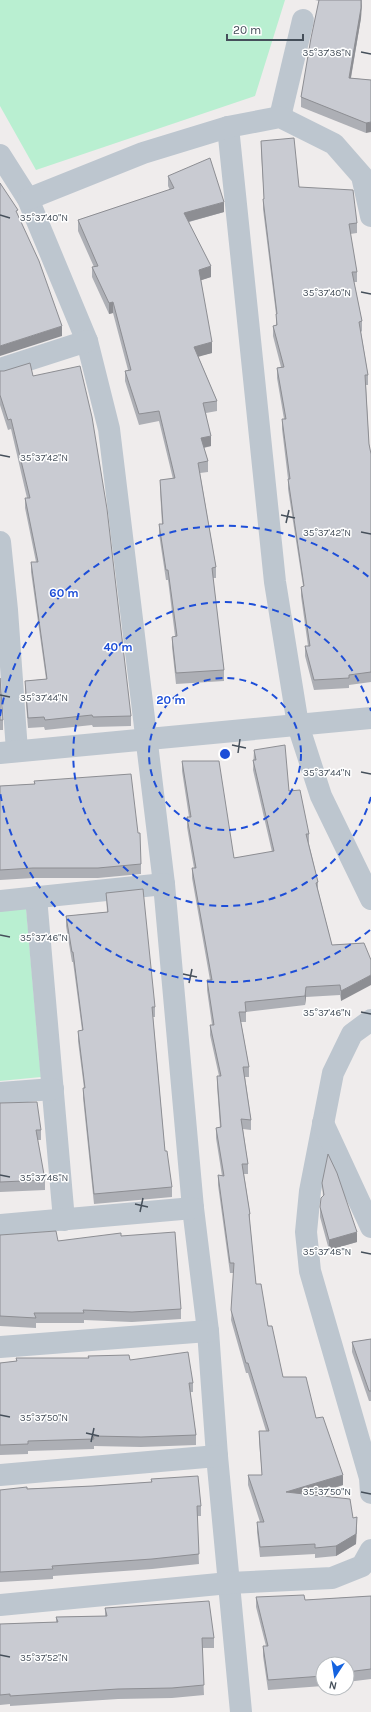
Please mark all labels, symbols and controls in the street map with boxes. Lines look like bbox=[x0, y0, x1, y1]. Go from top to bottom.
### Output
scale bar bbox=[227, 16, 303, 42]
text: 20 m bbox=[233, 23, 261, 37]
text: 35°37'38"N bbox=[303, 47, 351, 59]
text: 35°37'40"N bbox=[20, 212, 68, 224]
text: 35°37'40"N bbox=[303, 287, 351, 299]
text: 35°37'42"N bbox=[20, 452, 68, 464]
text: 35°37'42"N bbox=[303, 527, 351, 539]
text: 60 m bbox=[49, 586, 79, 600]
text: 40 m bbox=[103, 640, 133, 654]
text: 35°37'44"N bbox=[20, 692, 68, 704]
text: 20 m bbox=[156, 693, 186, 707]
centre of rings bbox=[218, 747, 232, 761]
text: 35°37'44"N bbox=[303, 767, 351, 779]
text: 35°37'46"N bbox=[20, 932, 68, 944]
text: 35°37'46"N bbox=[303, 1007, 351, 1019]
text: 35°37'48"N bbox=[20, 1172, 68, 1184]
text: 35°37'48"N bbox=[303, 1246, 351, 1258]
text: 35°37'50"N bbox=[20, 1412, 68, 1424]
text: 35°37'50"N bbox=[303, 1486, 351, 1498]
text: 35°37'52"N bbox=[20, 1652, 68, 1664]
north arrow bbox=[315, 1656, 355, 1696]
text: N bbox=[328, 1678, 338, 1692]

